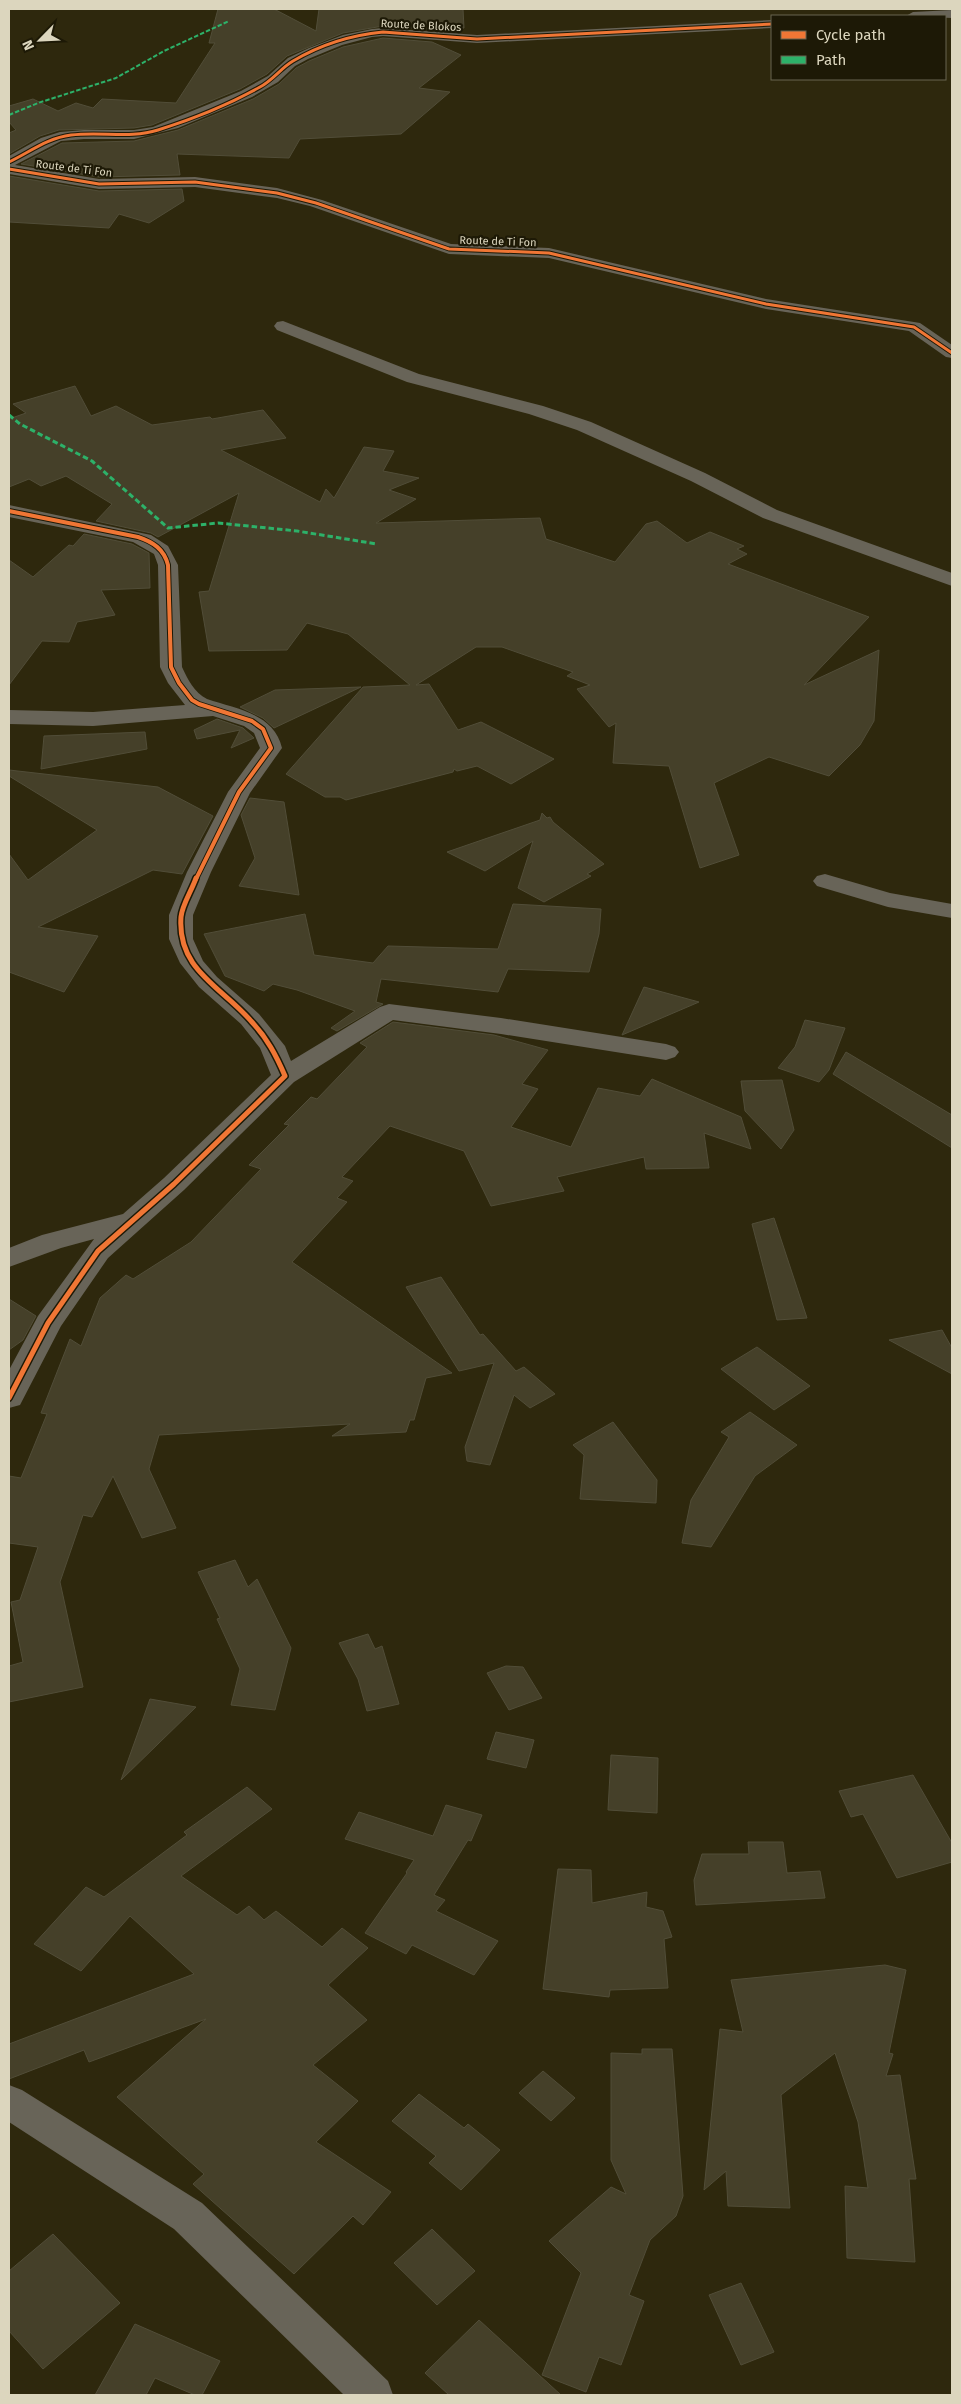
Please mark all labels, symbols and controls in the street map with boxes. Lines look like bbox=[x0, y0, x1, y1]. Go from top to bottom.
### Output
north arrow bbox=[15, 15, 65, 65]
legend bbox=[771, 15, 946, 80]
street label: Route de Blokos bbox=[380, 17, 462, 34]
text: Cycle path bbox=[816, 26, 886, 44]
text: N bbox=[19, 37, 38, 53]
text: Path bbox=[816, 51, 846, 69]
street label: Route de Ti Fon bbox=[35, 157, 113, 180]
street label: Route de Ti Fon bbox=[459, 234, 537, 249]

